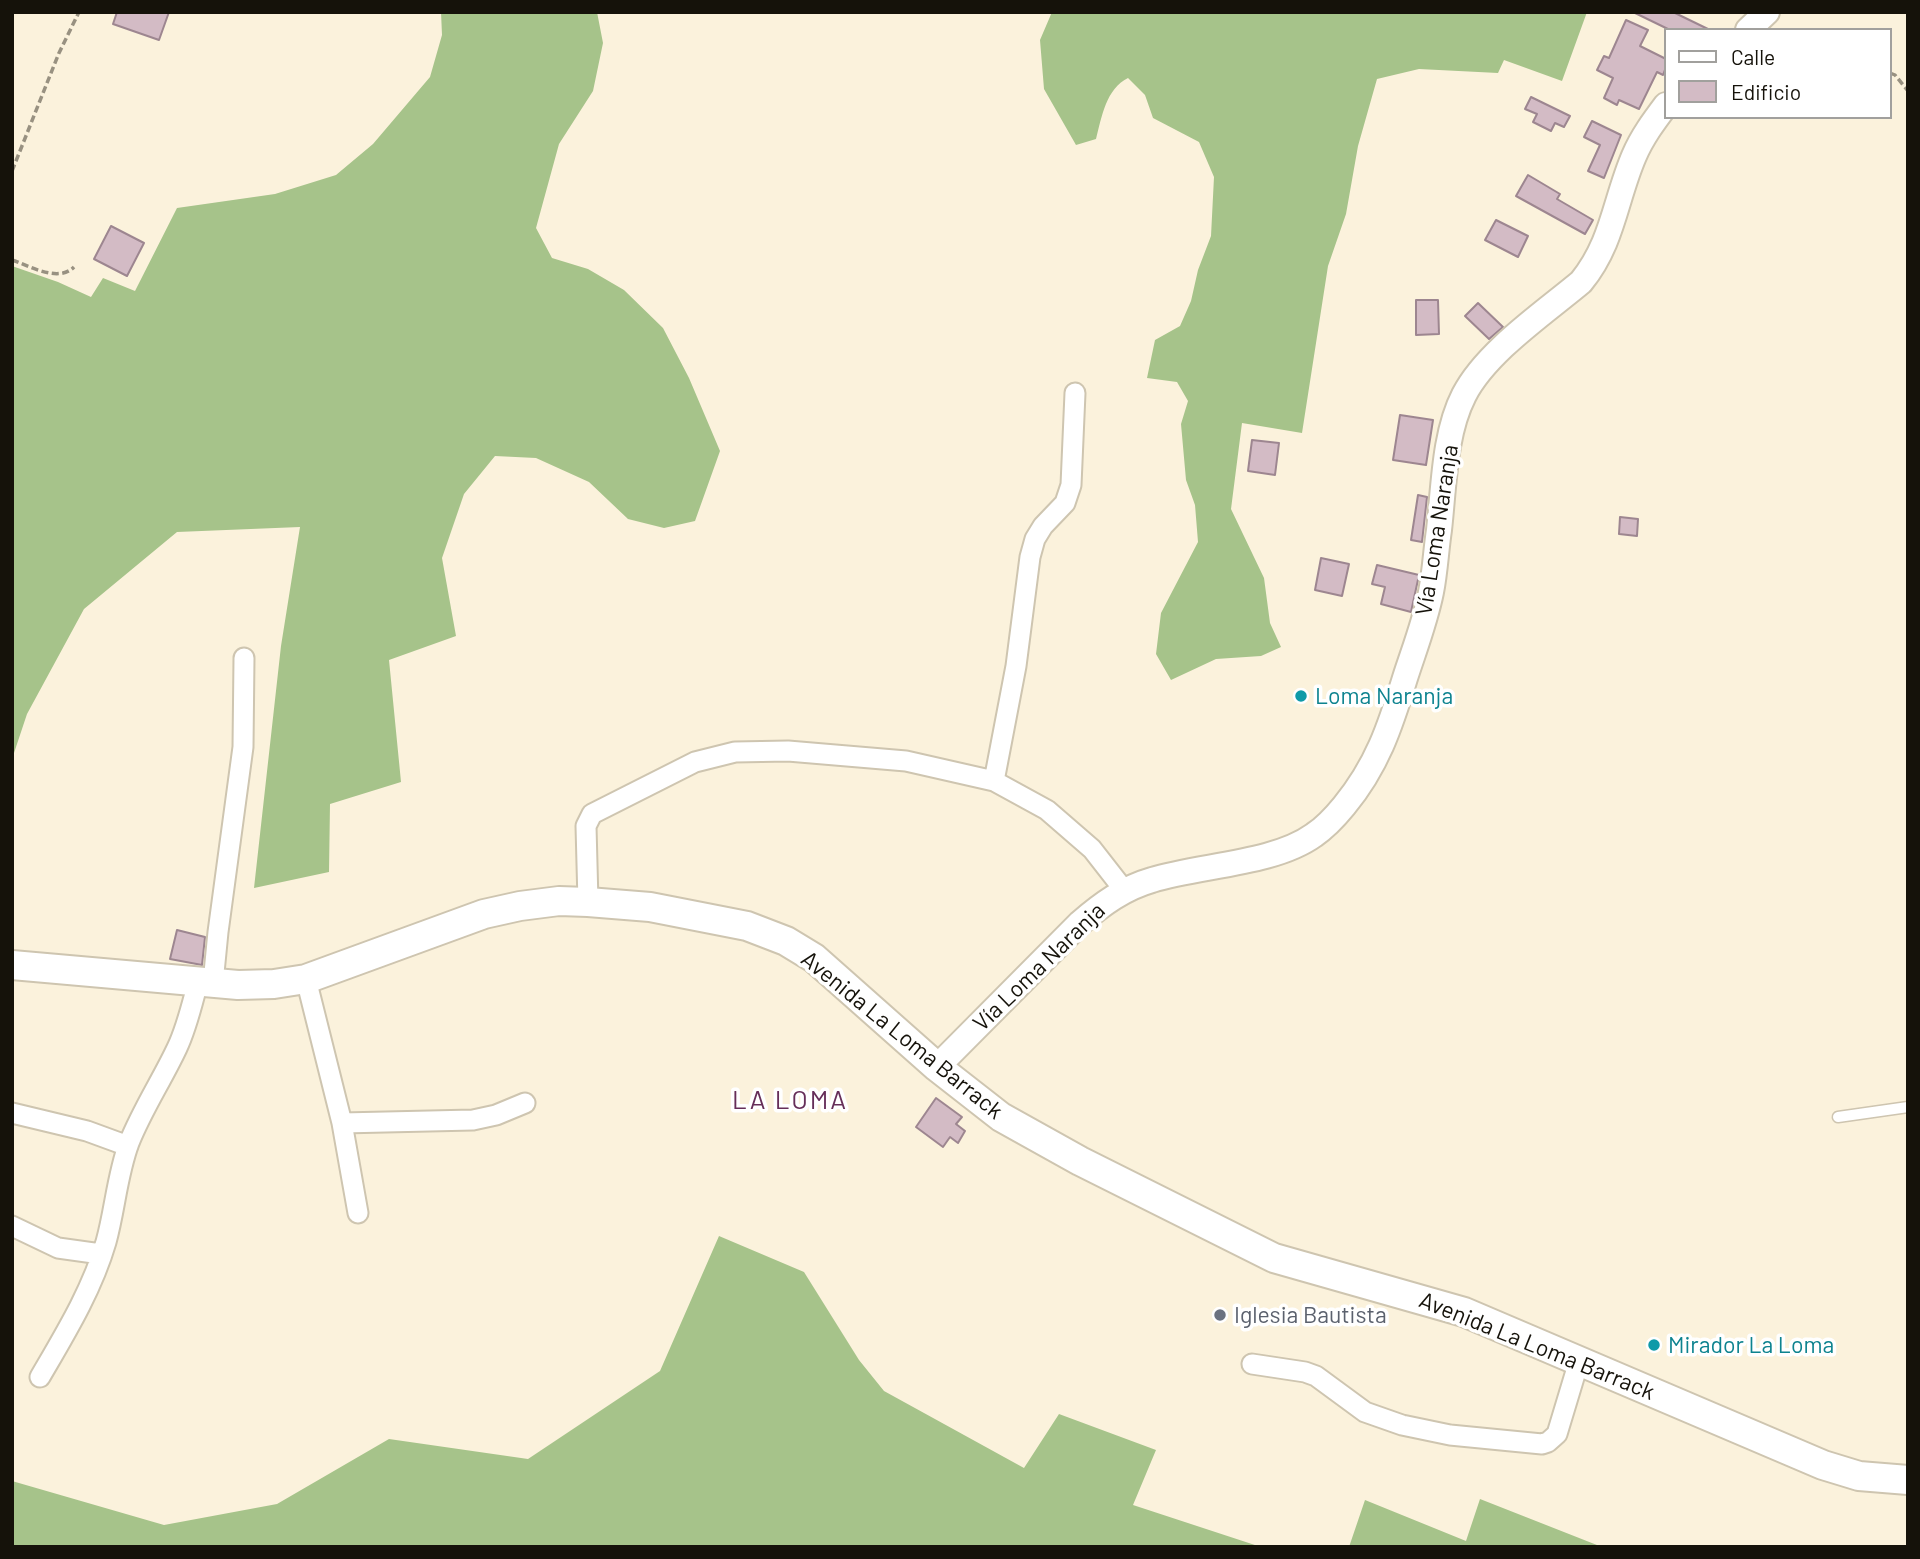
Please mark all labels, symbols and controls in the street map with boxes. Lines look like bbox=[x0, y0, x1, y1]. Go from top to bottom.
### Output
legend bbox=[1664, 28, 1892, 119]
text: Calle bbox=[1731, 44, 1775, 69]
text: Edificio bbox=[1731, 79, 1801, 104]
street label: Vía Loma Naranja bbox=[1410, 442, 1464, 618]
place label: Loma Naranja bbox=[1315, 682, 1453, 710]
marker: Loma Naranja bbox=[1293, 688, 1309, 704]
street label: Vía Loma Naranja bbox=[967, 897, 1111, 1037]
street label: Avenida La Loma Barrack bbox=[796, 945, 1008, 1125]
district label: LA LOMA bbox=[733, 1084, 847, 1116]
street label: Avenida La Loma Barrack bbox=[1415, 1286, 1659, 1406]
place label: Iglesia Bautista bbox=[1234, 1301, 1387, 1329]
marker: Iglesia Bautista bbox=[1212, 1307, 1228, 1323]
place label: Mirador La Loma bbox=[1668, 1331, 1834, 1359]
marker: Mirador La Loma bbox=[1646, 1337, 1662, 1353]

